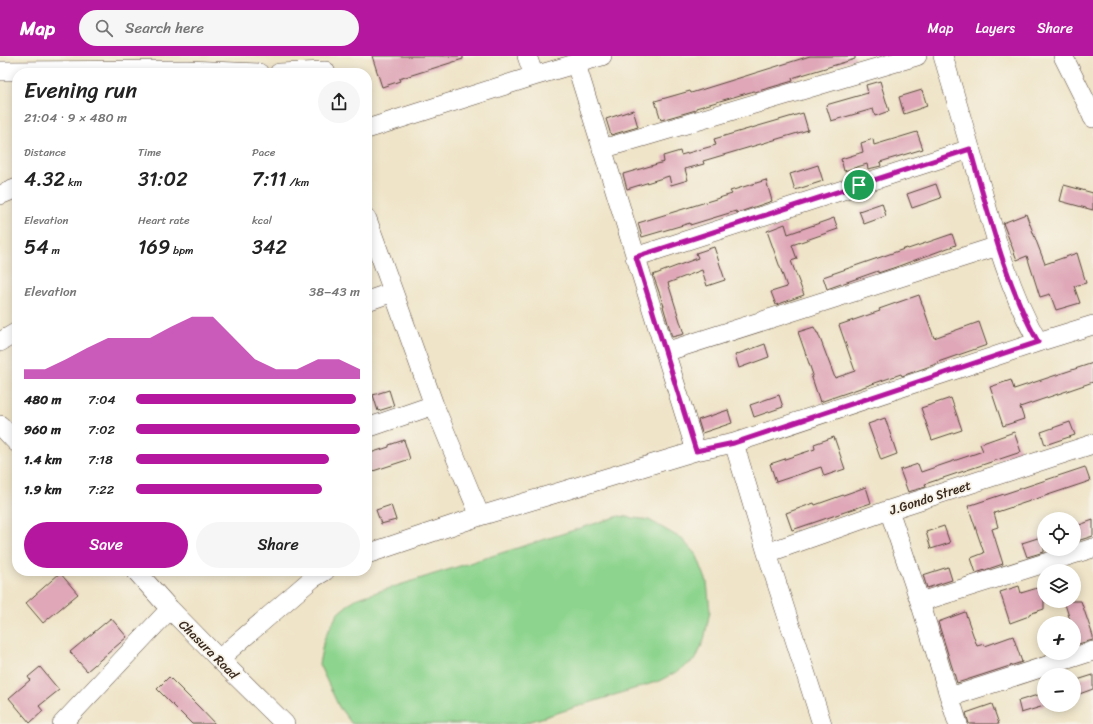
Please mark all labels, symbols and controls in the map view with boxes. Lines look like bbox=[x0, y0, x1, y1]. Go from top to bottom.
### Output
search box bbox=[79, 10, 359, 46]
text: Map bbox=[20, 12, 55, 45]
text: Search here bbox=[125, 15, 204, 41]
text: Map bbox=[928, 16, 953, 41]
text: Layers bbox=[975, 16, 1015, 41]
text: Share bbox=[1037, 16, 1073, 41]
icon: search bbox=[93, 17, 115, 39]
text: Evening run bbox=[24, 71, 137, 110]
button: share bbox=[318, 81, 360, 123]
text: 21:04 · 9 × 480 m bbox=[24, 106, 127, 129]
text: Distance bbox=[24, 143, 66, 162]
text: Time bbox=[138, 143, 161, 162]
text: Pace bbox=[252, 143, 275, 162]
text: 4.32 bbox=[24, 162, 65, 197]
text: 31:02 bbox=[138, 162, 188, 197]
text: 7:11 bbox=[252, 162, 287, 197]
pin bbox=[842, 168, 876, 202]
text: km bbox=[65, 173, 82, 192]
text: /km bbox=[287, 173, 309, 192]
icon: arrive bbox=[848, 174, 870, 196]
text: Elevation bbox=[24, 211, 69, 230]
text: Heart rate bbox=[138, 211, 190, 230]
text: kcal bbox=[252, 211, 272, 230]
text: 54 bbox=[24, 230, 49, 265]
text: 169 bbox=[138, 230, 170, 265]
text: 342 bbox=[252, 230, 287, 265]
text: m bbox=[49, 241, 60, 260]
text: bpm bbox=[170, 241, 193, 260]
text: Elevation bbox=[24, 280, 77, 303]
text: 38–43 m bbox=[309, 280, 360, 303]
text: 480 m bbox=[24, 388, 62, 411]
text: 7:04 bbox=[88, 388, 116, 411]
text: 960 m bbox=[24, 418, 61, 441]
text: 7:02 bbox=[88, 418, 115, 441]
text: 1.4 km bbox=[24, 448, 62, 471]
text: 7:18 bbox=[88, 448, 113, 471]
street label: J.Gondo Street bbox=[885, 473, 974, 522]
text: 1.9 km bbox=[24, 478, 62, 501]
text: 7:22 bbox=[88, 478, 114, 501]
map controls bbox=[1037, 512, 1081, 712]
button: locate bbox=[1037, 512, 1081, 556]
button: Save bbox=[24, 522, 188, 568]
button: Share bbox=[196, 522, 360, 568]
button: layers bbox=[1037, 564, 1081, 608]
street label: Chasura Road bbox=[173, 614, 245, 686]
button: + bbox=[1037, 616, 1081, 660]
button: − bbox=[1037, 668, 1081, 712]

